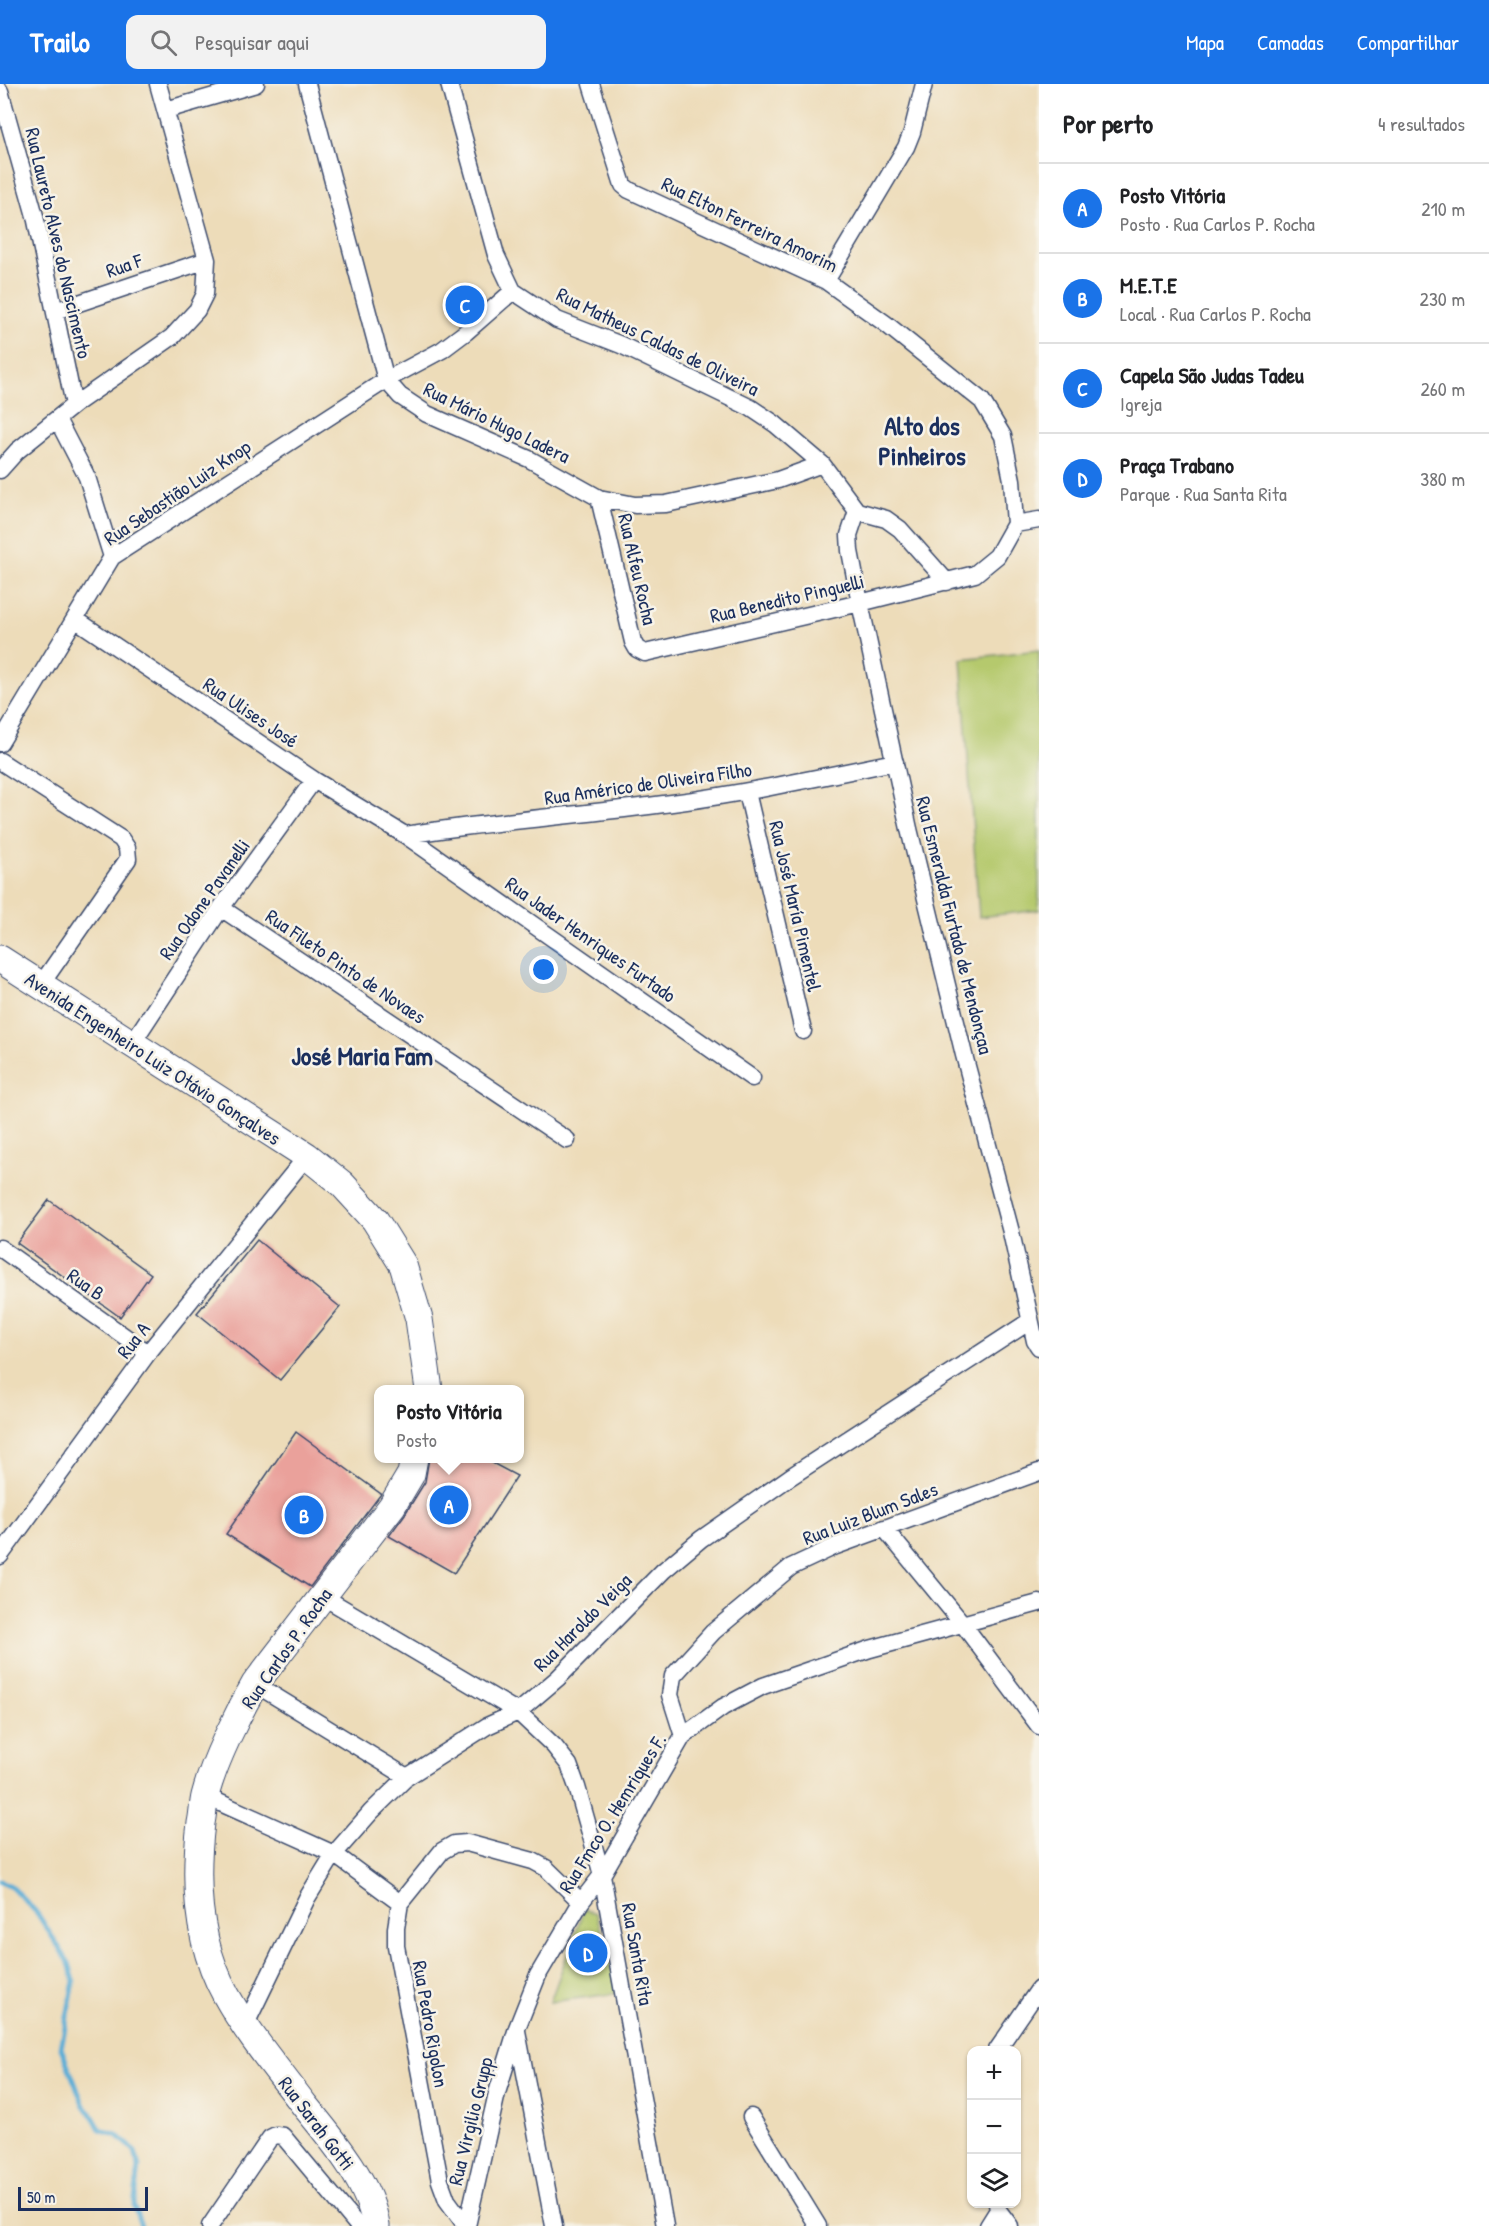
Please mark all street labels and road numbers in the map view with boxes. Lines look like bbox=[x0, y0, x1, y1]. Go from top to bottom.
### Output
street label: Rua Laureto Alves do Nascimento bbox=[19, 125, 99, 361]
street label: Rua Elton Ferreira Amorim bbox=[657, 170, 843, 278]
street label: Rua F bbox=[102, 246, 146, 284]
street label: Rua Matheus Caldas de Oliveira bbox=[552, 280, 764, 402]
street label: Rua Mário Hugo Ladera bbox=[419, 375, 575, 469]
street label: Rua Sebastião Luiz Knop bbox=[98, 433, 256, 551]
street label: Rua Alfeu Rocha bbox=[612, 511, 664, 627]
street label: Rua Benedito Pinguelli bbox=[707, 567, 867, 629]
street label: Rua Ulises José bbox=[198, 670, 304, 754]
street label: Rua Américo de Oliveira Filho bbox=[543, 755, 753, 811]
street label: Rua Esmeralda Furtado de Mendonçaa bbox=[910, 793, 1000, 1057]
street label: Rua José María Pimentel bbox=[763, 818, 829, 995]
street label: Rua Odone Pavanelli bbox=[152, 833, 256, 965]
street label: Rua Jader Henriques Furtado bbox=[500, 870, 682, 1008]
street label: Rua Fileto Pinto de Novaes bbox=[261, 902, 432, 1030]
street label: Avenida Engenheiro Luiz Otávio Gonçalves bbox=[20, 965, 286, 1151]
street label: Rua B bbox=[62, 1262, 110, 1306]
street label: Rua A bbox=[110, 1316, 156, 1364]
street label: Rua Luiz Blum Sales bbox=[799, 1475, 942, 1551]
street label: Rua Haroldo Veiga bbox=[527, 1567, 637, 1677]
street label: Rua Carlos P. Rocha bbox=[234, 1582, 338, 1714]
street label: Rua Fmco O. Hemriques F. bbox=[552, 1728, 672, 1898]
street label: Rua Santa Rita bbox=[616, 1901, 660, 2007]
street label: Rua Pedro Rigolon bbox=[407, 1959, 455, 2089]
street label: Rua Virgilio Grupp bbox=[441, 2054, 499, 2188]
street label: Rua Sarah Gotti bbox=[273, 2071, 361, 2175]

